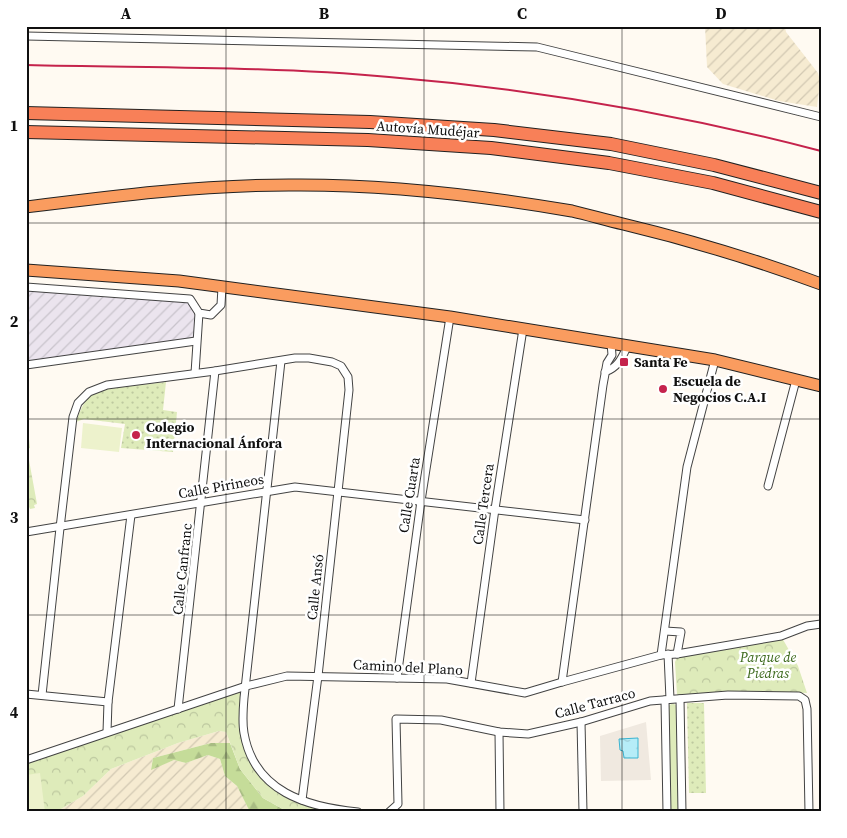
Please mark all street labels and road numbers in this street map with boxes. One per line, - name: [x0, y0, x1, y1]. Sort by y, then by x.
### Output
- street label: Autovía Mudéjar: [376, 115, 480, 143]
- street label: Calle Cuarta: [393, 455, 425, 534]
- street label: Calle Tercera: [467, 461, 499, 546]
- street label: Calle Pirineos: [177, 469, 265, 503]
- street label: Calle Canfranc: [167, 522, 197, 616]
- street label: Calle Ansó: [302, 553, 328, 621]
- street label: Camino del Plano: [353, 654, 464, 680]
- street label: Calle Tarraco: [552, 683, 638, 723]

